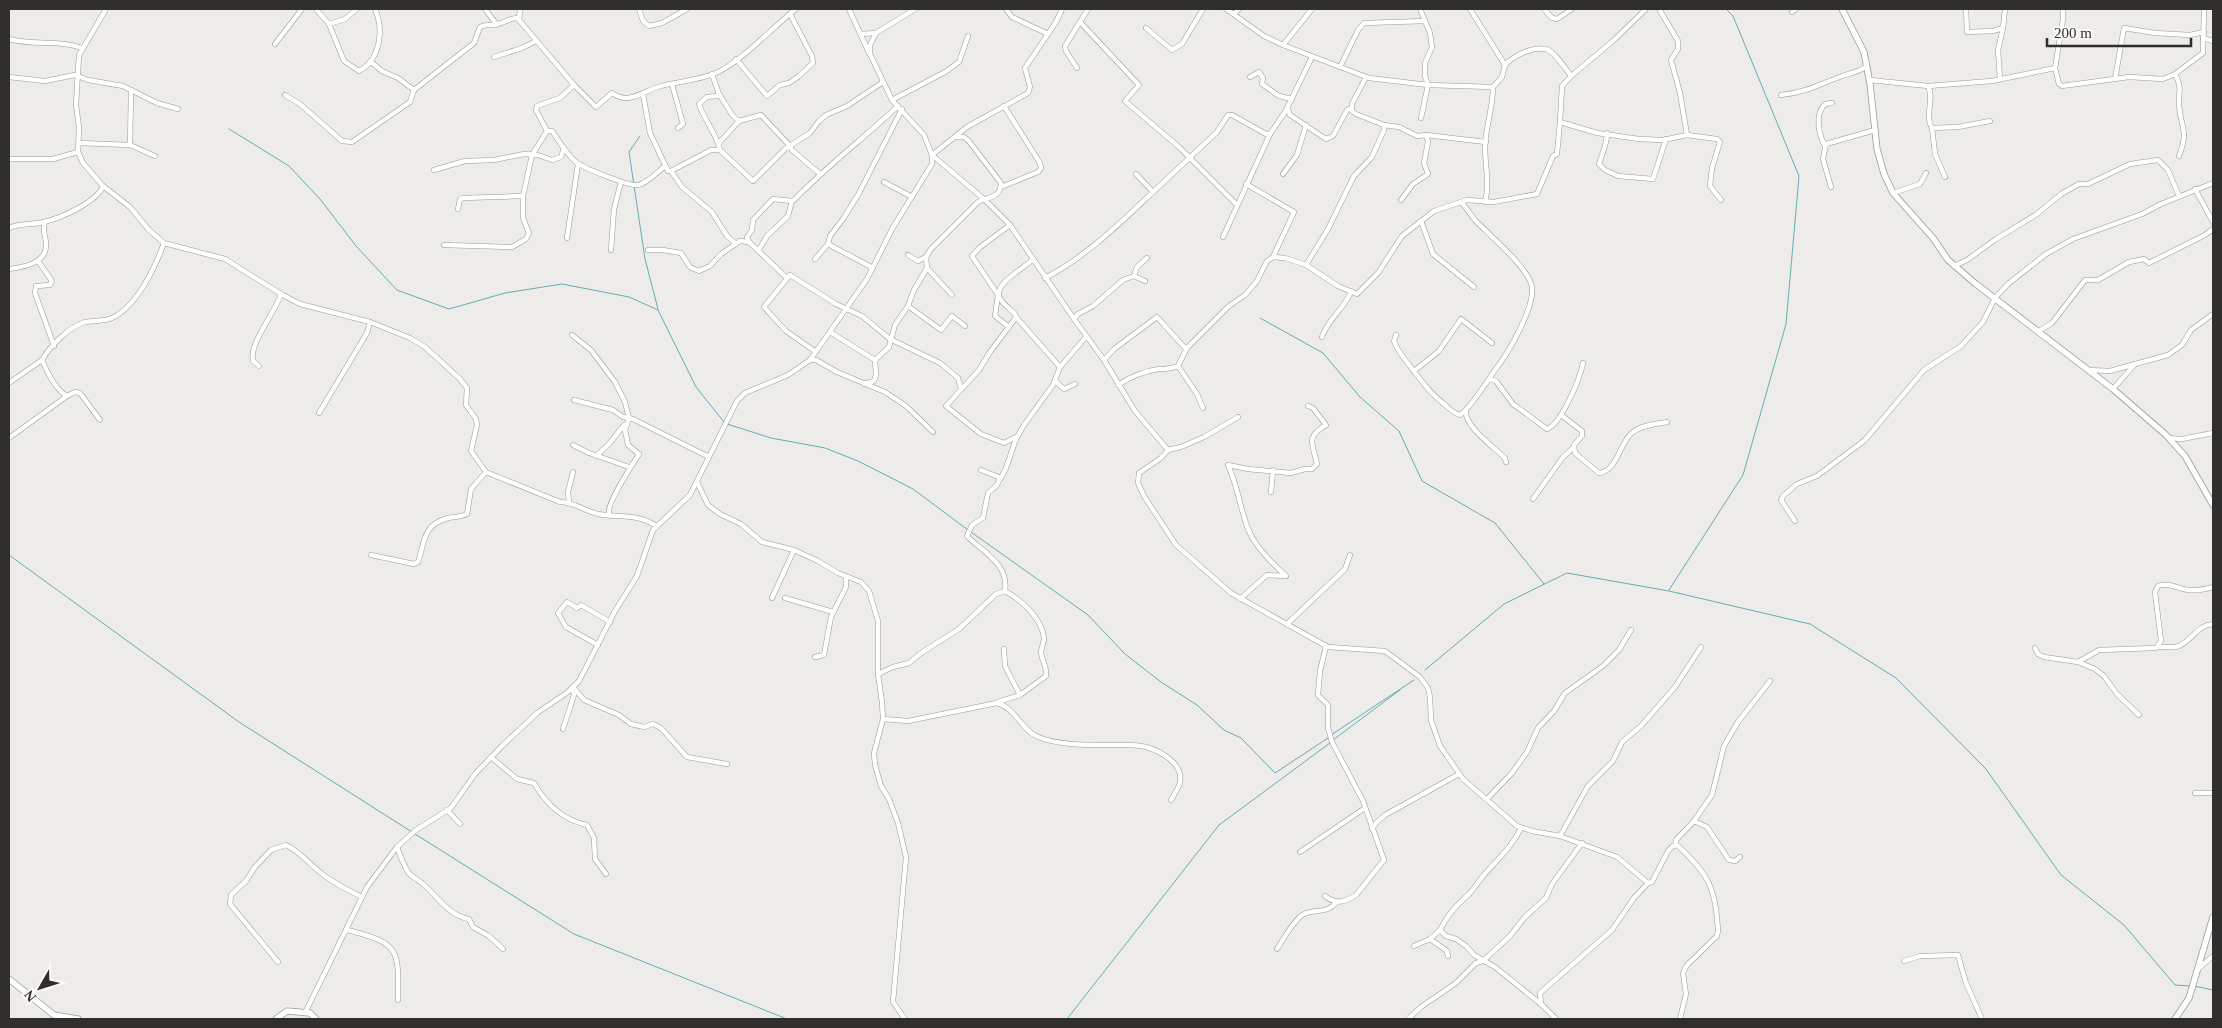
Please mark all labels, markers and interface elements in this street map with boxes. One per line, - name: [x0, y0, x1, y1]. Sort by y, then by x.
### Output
- scale bar: [2047, 15, 2191, 47]
- text: 200 m: [2054, 25, 2092, 41]
- north arrow: [15, 963, 65, 1013]
- text: N: [21, 987, 39, 1005]

